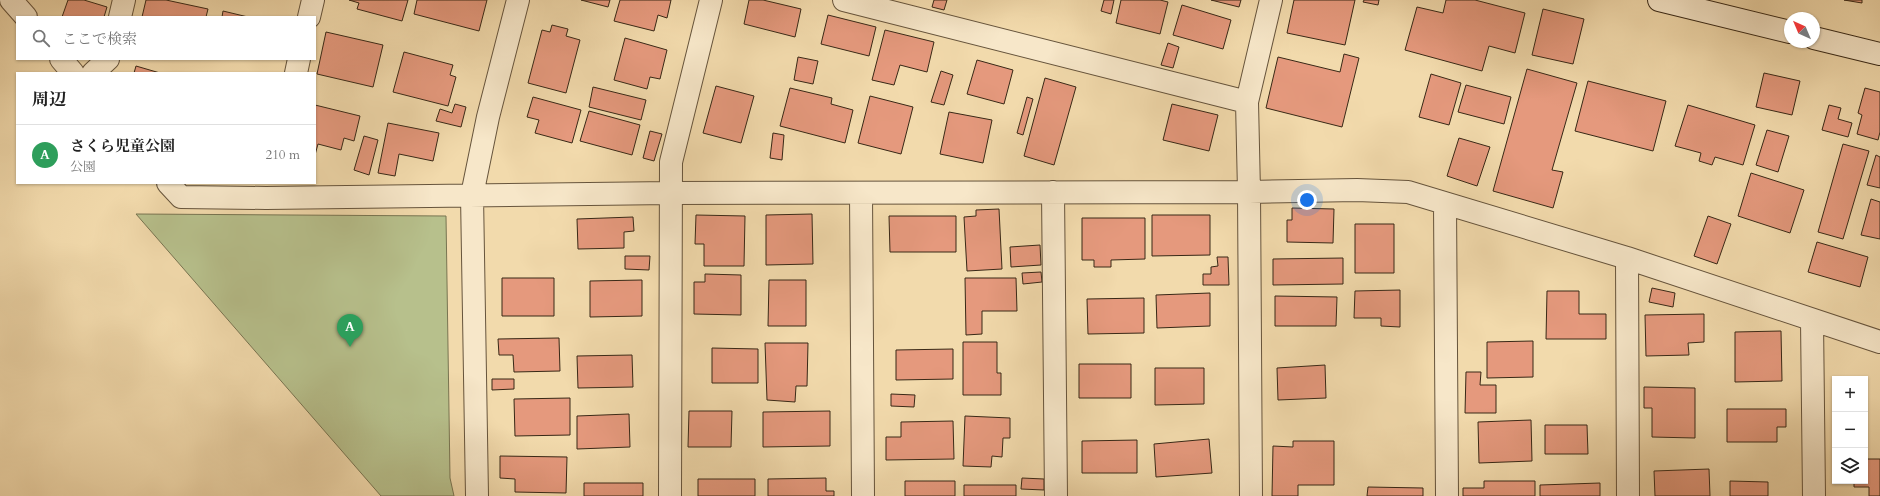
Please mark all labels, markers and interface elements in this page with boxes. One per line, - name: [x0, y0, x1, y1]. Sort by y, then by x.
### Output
- north arrow: [1784, 12, 1820, 48]
- search box: [16, 16, 316, 60]
- icon: search: [30, 27, 52, 49]
- text: ここで検索: [62, 29, 137, 49]
- text: 周辺: [32, 88, 66, 111]
- text: さくら児童公園: [70, 136, 175, 156]
- text: A: [40, 146, 50, 164]
- text: 210 m: [266, 146, 300, 164]
- text: 公園: [70, 158, 96, 176]
- your location: [1297, 190, 1317, 210]
- pin: A: [337, 314, 363, 347]
- map controls: [1832, 376, 1868, 484]
- button: +: [1832, 376, 1868, 412]
- button: −: [1832, 412, 1868, 448]
- button: layers: [1832, 448, 1868, 484]

